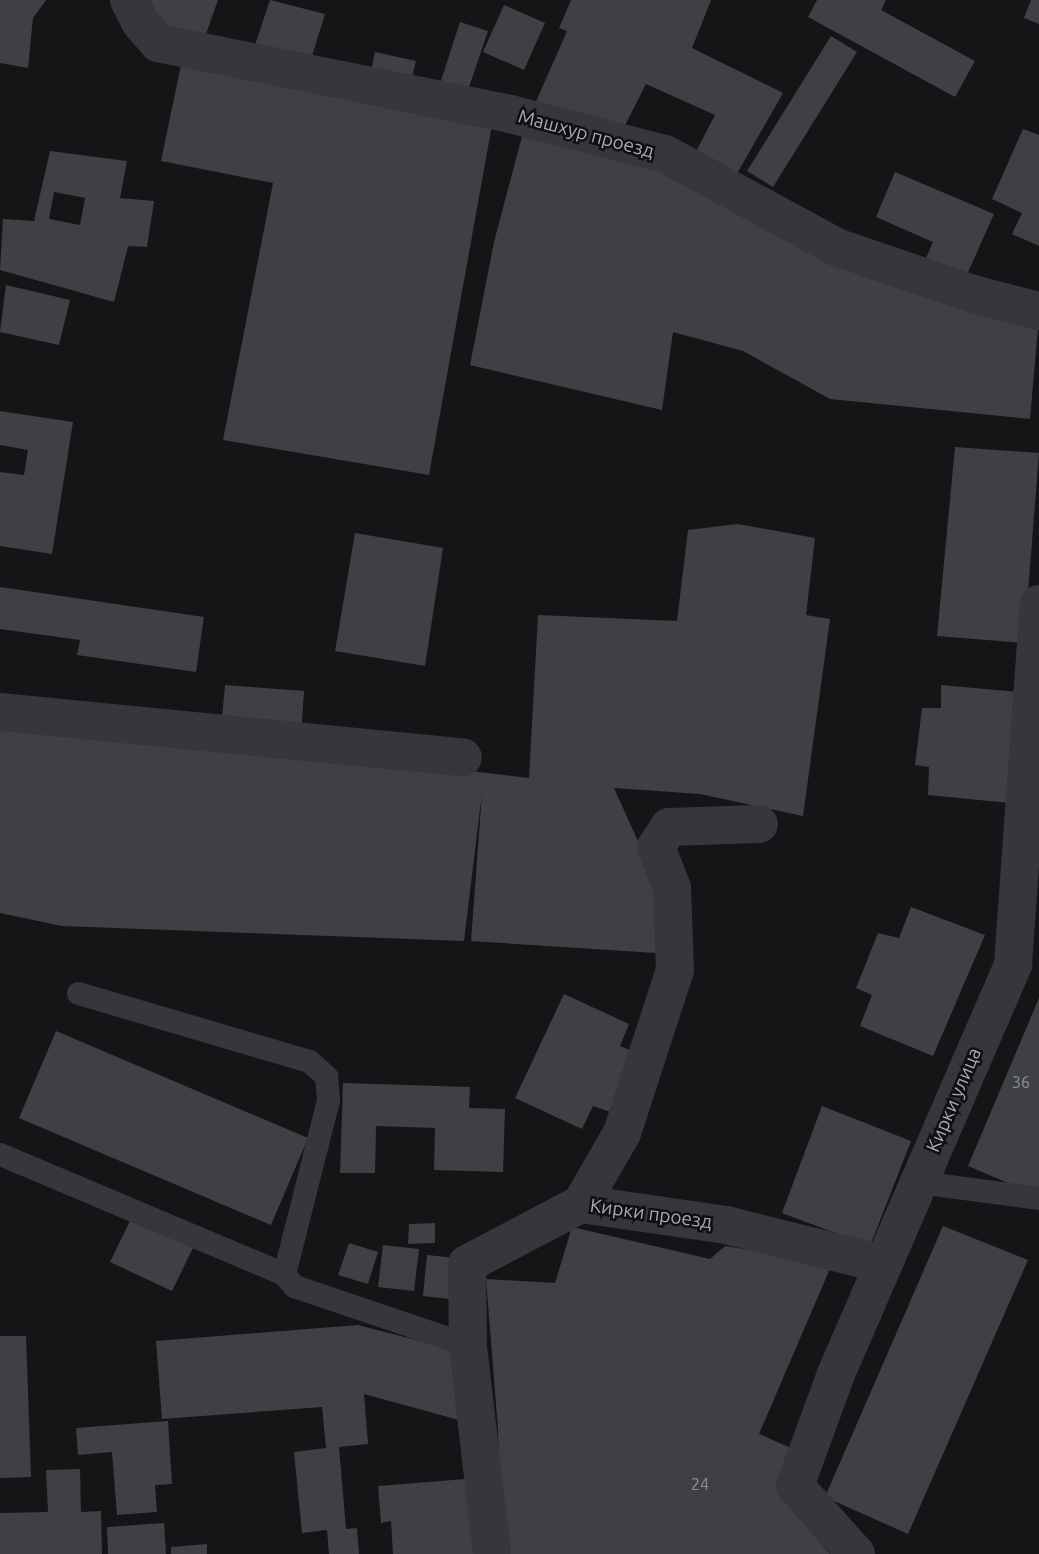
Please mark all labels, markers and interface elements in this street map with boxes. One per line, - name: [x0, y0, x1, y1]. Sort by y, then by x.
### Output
- street label: Машхур проезд: [516, 105, 656, 163]
- street label: Кирки улица: [922, 1044, 986, 1156]
- house number: 36: [1012, 1072, 1030, 1092]
- street label: Кирки проезд: [588, 1194, 714, 1234]
- house number: 24: [691, 1474, 709, 1494]

